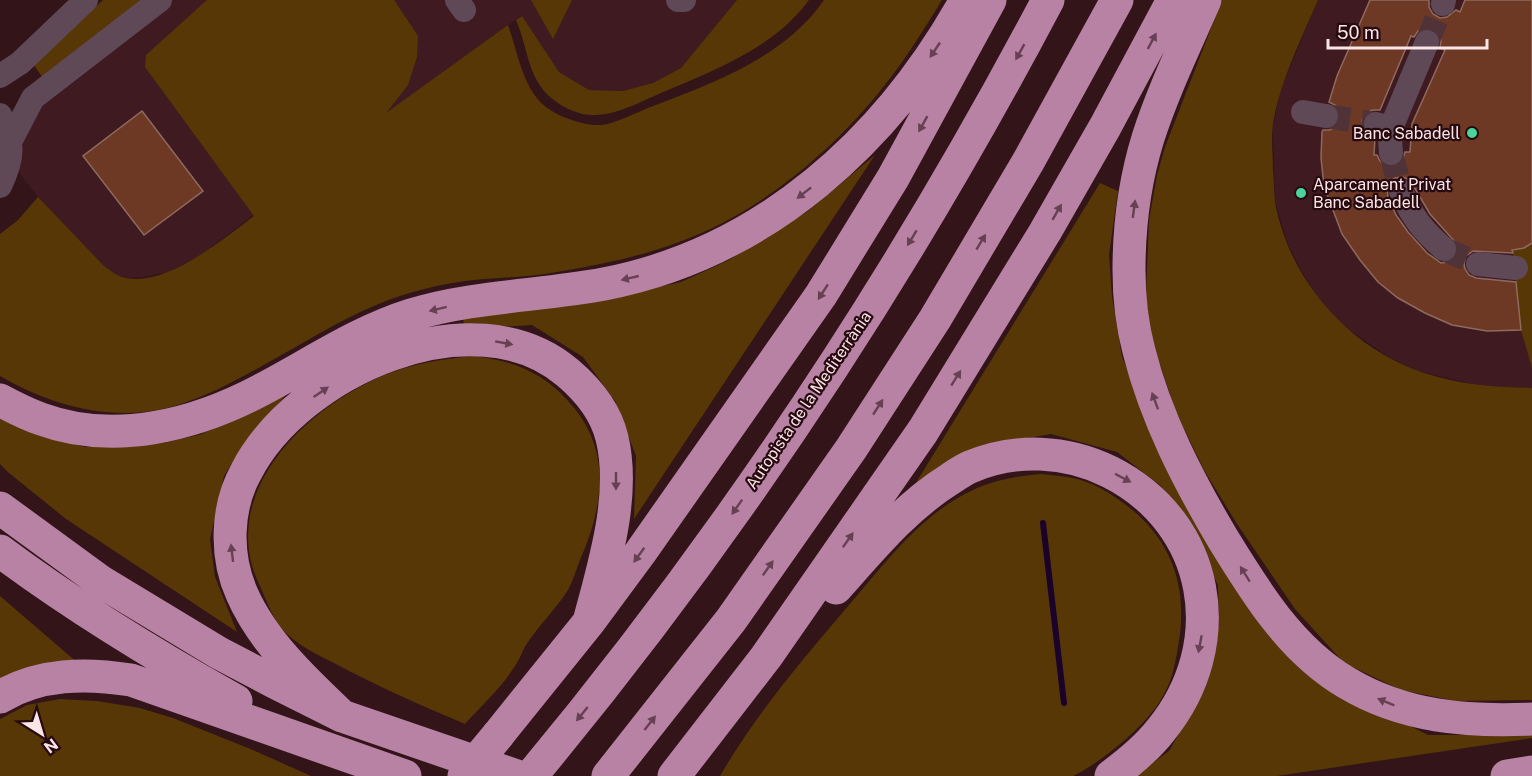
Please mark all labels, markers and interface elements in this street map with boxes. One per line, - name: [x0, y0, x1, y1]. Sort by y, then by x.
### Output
- scale bar: [1328, 12, 1487, 50]
- text: 50 m: [1337, 22, 1380, 43]
- one-way arrow: [1146, 32, 1156, 50]
- one-way arrow: [929, 41, 941, 57]
- one-way arrow: [1015, 43, 1025, 60]
- one-way arrow: [918, 116, 928, 133]
- place label: Banc Sabadell: [1353, 124, 1460, 143]
- marker: Banc Sabadell: [1465, 126, 1479, 140]
- place label: Aparcament Privat Banc Sabadell: [1313, 175, 1451, 212]
- marker: Aparcament Privat Banc Sabadell: [1294, 186, 1308, 200]
- one-way arrow: [797, 187, 813, 199]
- one-way arrow: [1129, 200, 1138, 219]
- one-way arrow: [1052, 203, 1062, 220]
- one-way arrow: [907, 230, 918, 246]
- one-way arrow: [975, 234, 986, 250]
- one-way arrow: [621, 273, 640, 283]
- one-way arrow: [817, 283, 828, 300]
- one-way arrow: [429, 304, 447, 314]
- street label: Autopista de la Mediterrània: [742, 308, 875, 493]
- one-way arrow: [495, 338, 514, 347]
- one-way arrow: [950, 370, 961, 386]
- one-way arrow: [313, 387, 329, 398]
- one-way arrow: [1149, 392, 1159, 410]
- one-way arrow: [872, 399, 883, 415]
- one-way arrow: [611, 472, 621, 491]
- one-way arrow: [1114, 474, 1131, 483]
- one-way arrow: [731, 499, 743, 515]
- one-way arrow: [842, 533, 854, 549]
- one-way arrow: [227, 544, 237, 563]
- one-way arrow: [633, 546, 645, 562]
- one-way arrow: [762, 560, 774, 576]
- one-way arrow: [1239, 565, 1250, 582]
- one-way arrow: [1195, 634, 1204, 653]
- one-way arrow: [1377, 697, 1395, 707]
- north arrow: [12, 704, 72, 764]
- one-way arrow: [576, 706, 589, 721]
- one-way arrow: [643, 716, 655, 731]
- text: N: [40, 734, 61, 757]

